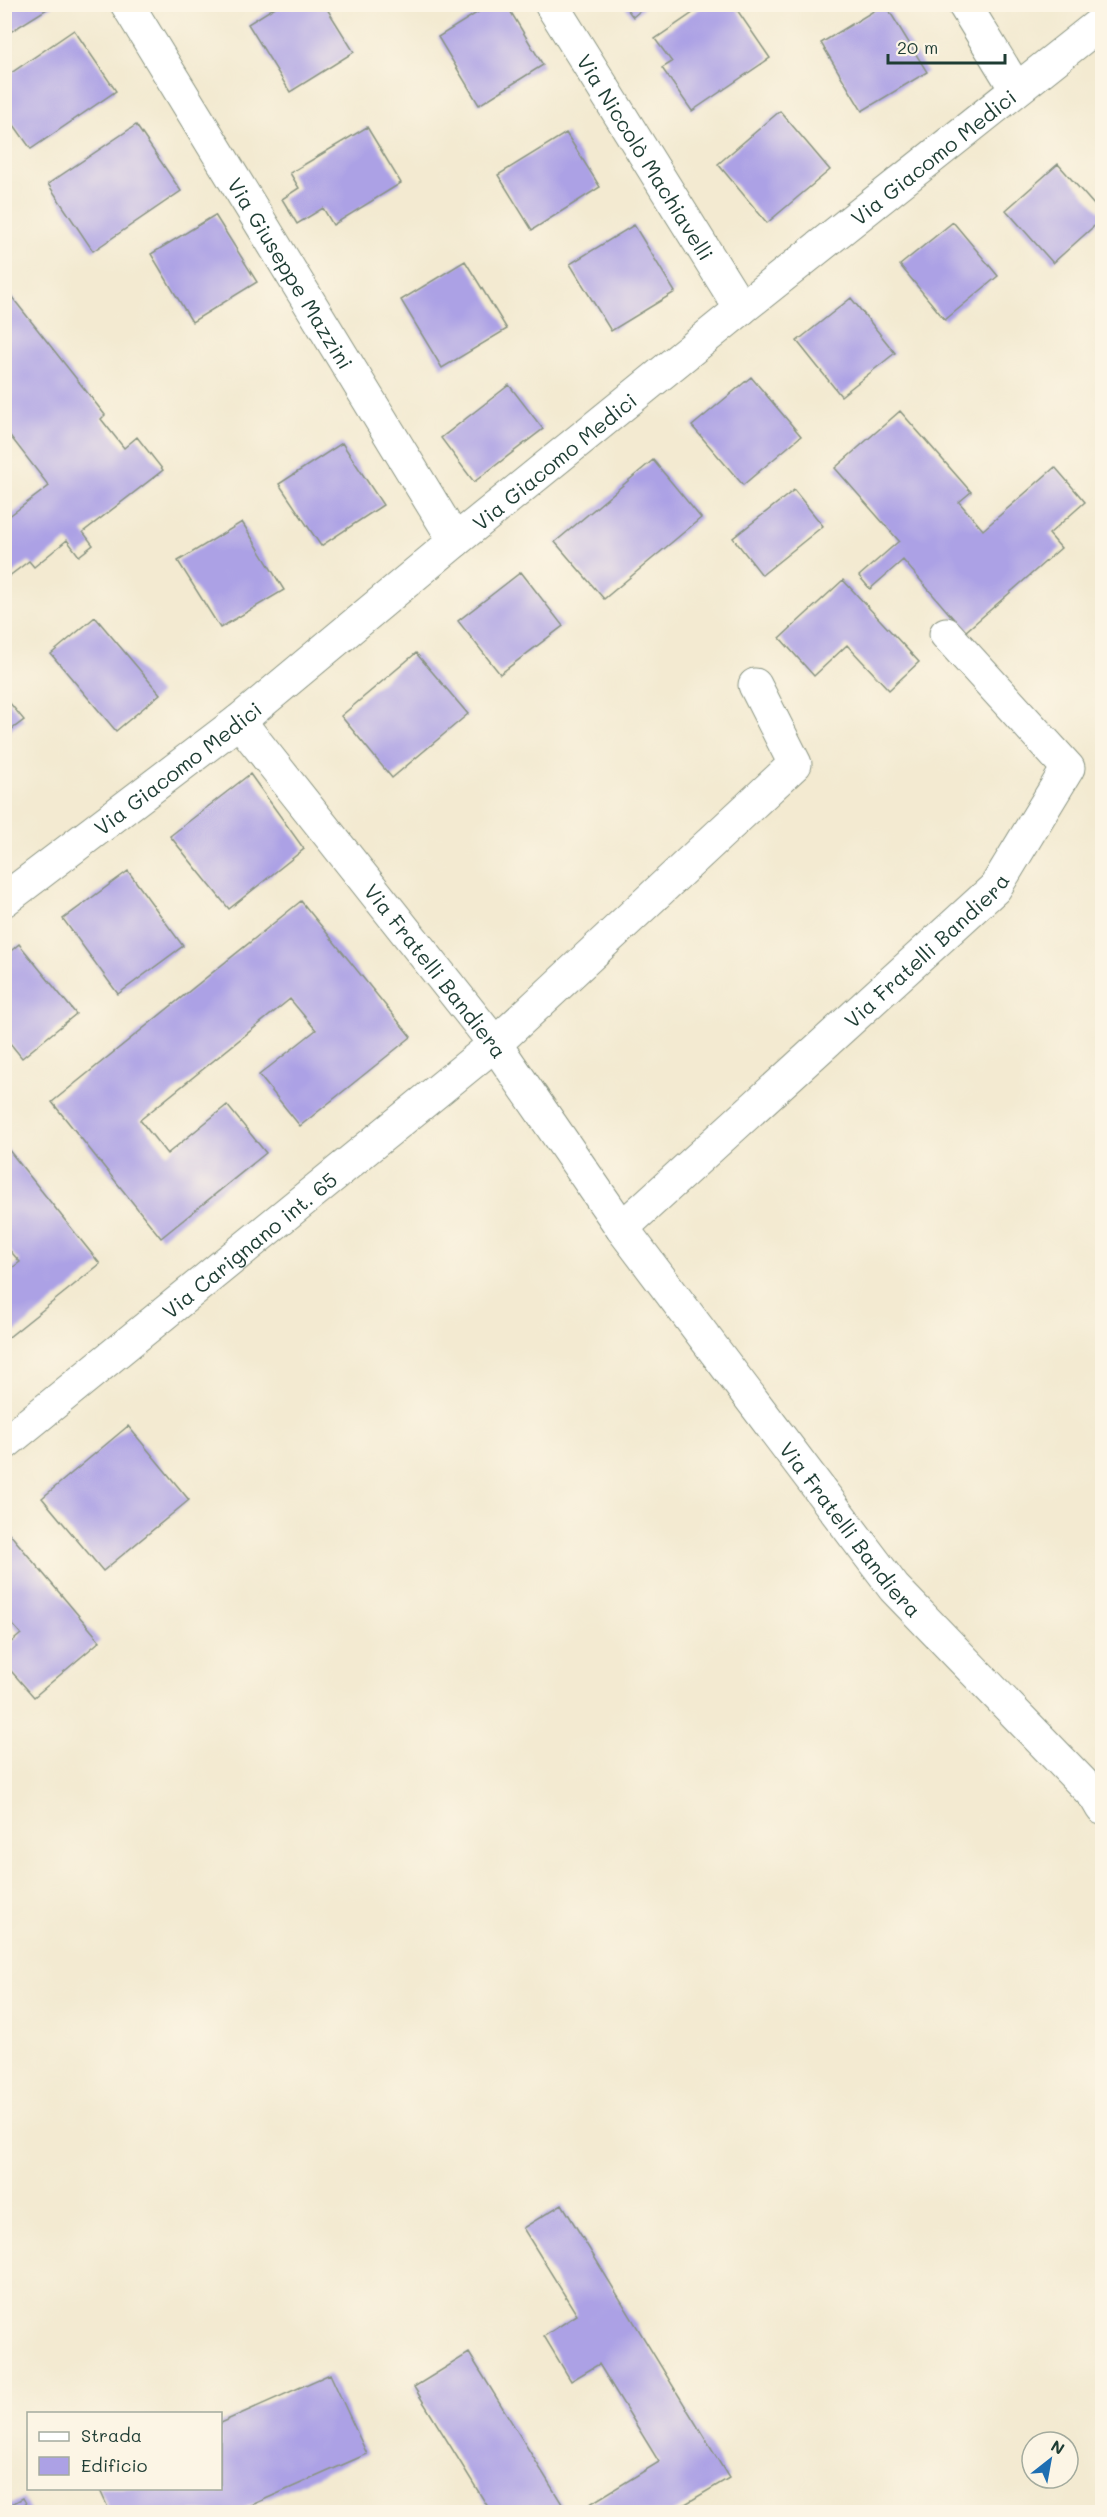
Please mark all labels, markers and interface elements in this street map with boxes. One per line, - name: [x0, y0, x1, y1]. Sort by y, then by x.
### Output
- scale bar: [888, 27, 1005, 65]
- text: 20 m: [897, 35, 938, 59]
- street label: Via Niccolò Machiavelli: [572, 49, 721, 265]
- street label: Via Giacomo Medici: [845, 82, 1021, 230]
- street label: Via Giuseppe Mazzini: [222, 172, 360, 374]
- street label: Via Giacomo Medici: [466, 386, 642, 535]
- street label: Via Giacomo Medici: [88, 695, 267, 840]
- street label: Via Fratelli Bandiera: [838, 868, 1014, 1033]
- street label: Via Fratelli Bandiera: [359, 877, 514, 1063]
- street label: Via Carignano int. 65: [156, 1165, 342, 1324]
- street label: Via Fratelli Bandiera: [774, 1436, 928, 1622]
- legend: [27, 2412, 222, 2490]
- text: Strada: [81, 2423, 142, 2447]
- north arrow: [1020, 2430, 1080, 2490]
- text: N: [1047, 2435, 1069, 2459]
- text: Edificio: [81, 2453, 148, 2477]

